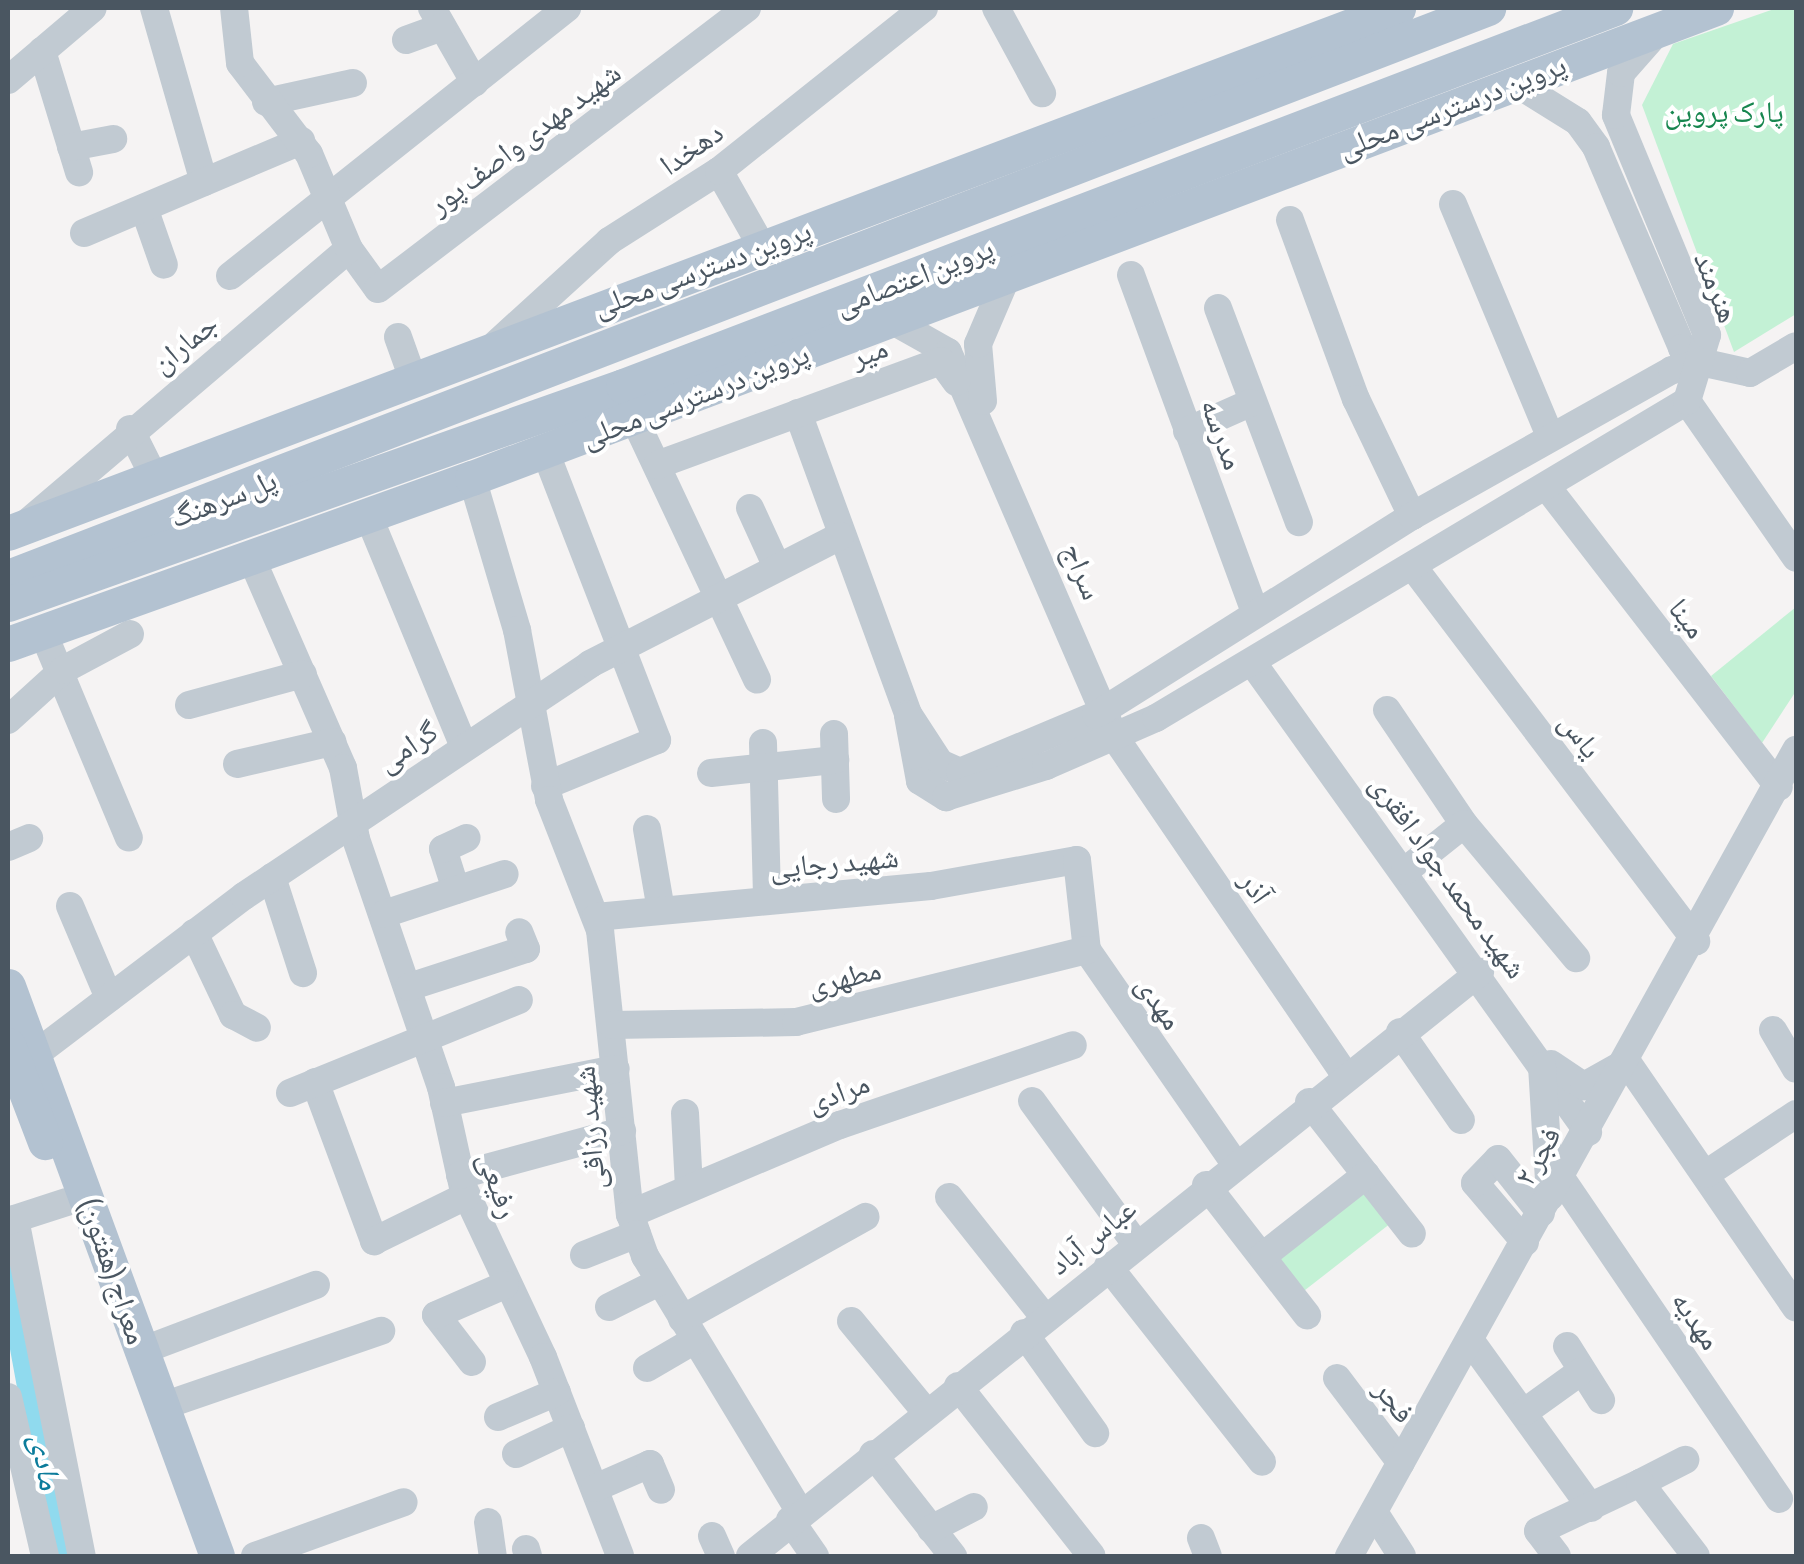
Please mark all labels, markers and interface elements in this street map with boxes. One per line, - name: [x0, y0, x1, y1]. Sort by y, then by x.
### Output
- street label: پروین درسترسی محلی: [1333, 46, 1571, 166]
- street label: شهید مهدی واصف پور: [421, 54, 627, 222]
- park label: پارک پروین: [1664, 93, 1784, 129]
- street label: دهخدا: [652, 113, 730, 183]
- street label: پروین دسترسی محلی: [588, 212, 816, 324]
- street label: پروین اعتصامی: [830, 229, 998, 323]
- street label: هنرمند: [1687, 247, 1747, 327]
- street label: جماران: [143, 305, 225, 381]
- street label: میر: [846, 329, 892, 375]
- street label: پروین درسترسی محلی: [576, 335, 814, 455]
- street label: مدرسه: [1194, 394, 1252, 474]
- street label: پل سرهنگ: [165, 461, 281, 535]
- street label: سراج: [1055, 537, 1111, 605]
- street label: مینا: [1661, 591, 1715, 645]
- street label: یاس: [1552, 705, 1610, 765]
- street label: گرامی: [370, 713, 444, 779]
- street label: شهید محمد جواد افقری: [1363, 767, 1535, 985]
- street label: شهید رجایی: [768, 838, 900, 886]
- street label: آذر: [1232, 864, 1280, 910]
- street label: مطهری: [803, 951, 885, 1003]
- street label: مهدی: [1129, 968, 1191, 1036]
- street label: مرادی: [802, 1064, 874, 1120]
- street label: شهید رزاقی: [566, 1065, 612, 1191]
- street label: فجر ۲: [1506, 1120, 1568, 1192]
- street label: رفیعی: [471, 1147, 527, 1223]
- street label: عباس آباد: [1041, 1190, 1143, 1282]
- street label: معراج (هفتون): [72, 1193, 156, 1349]
- street label: مهدیه: [1664, 1284, 1730, 1356]
- street label: فجر: [1367, 1372, 1423, 1430]
- water label: مادی: [22, 1431, 70, 1493]

